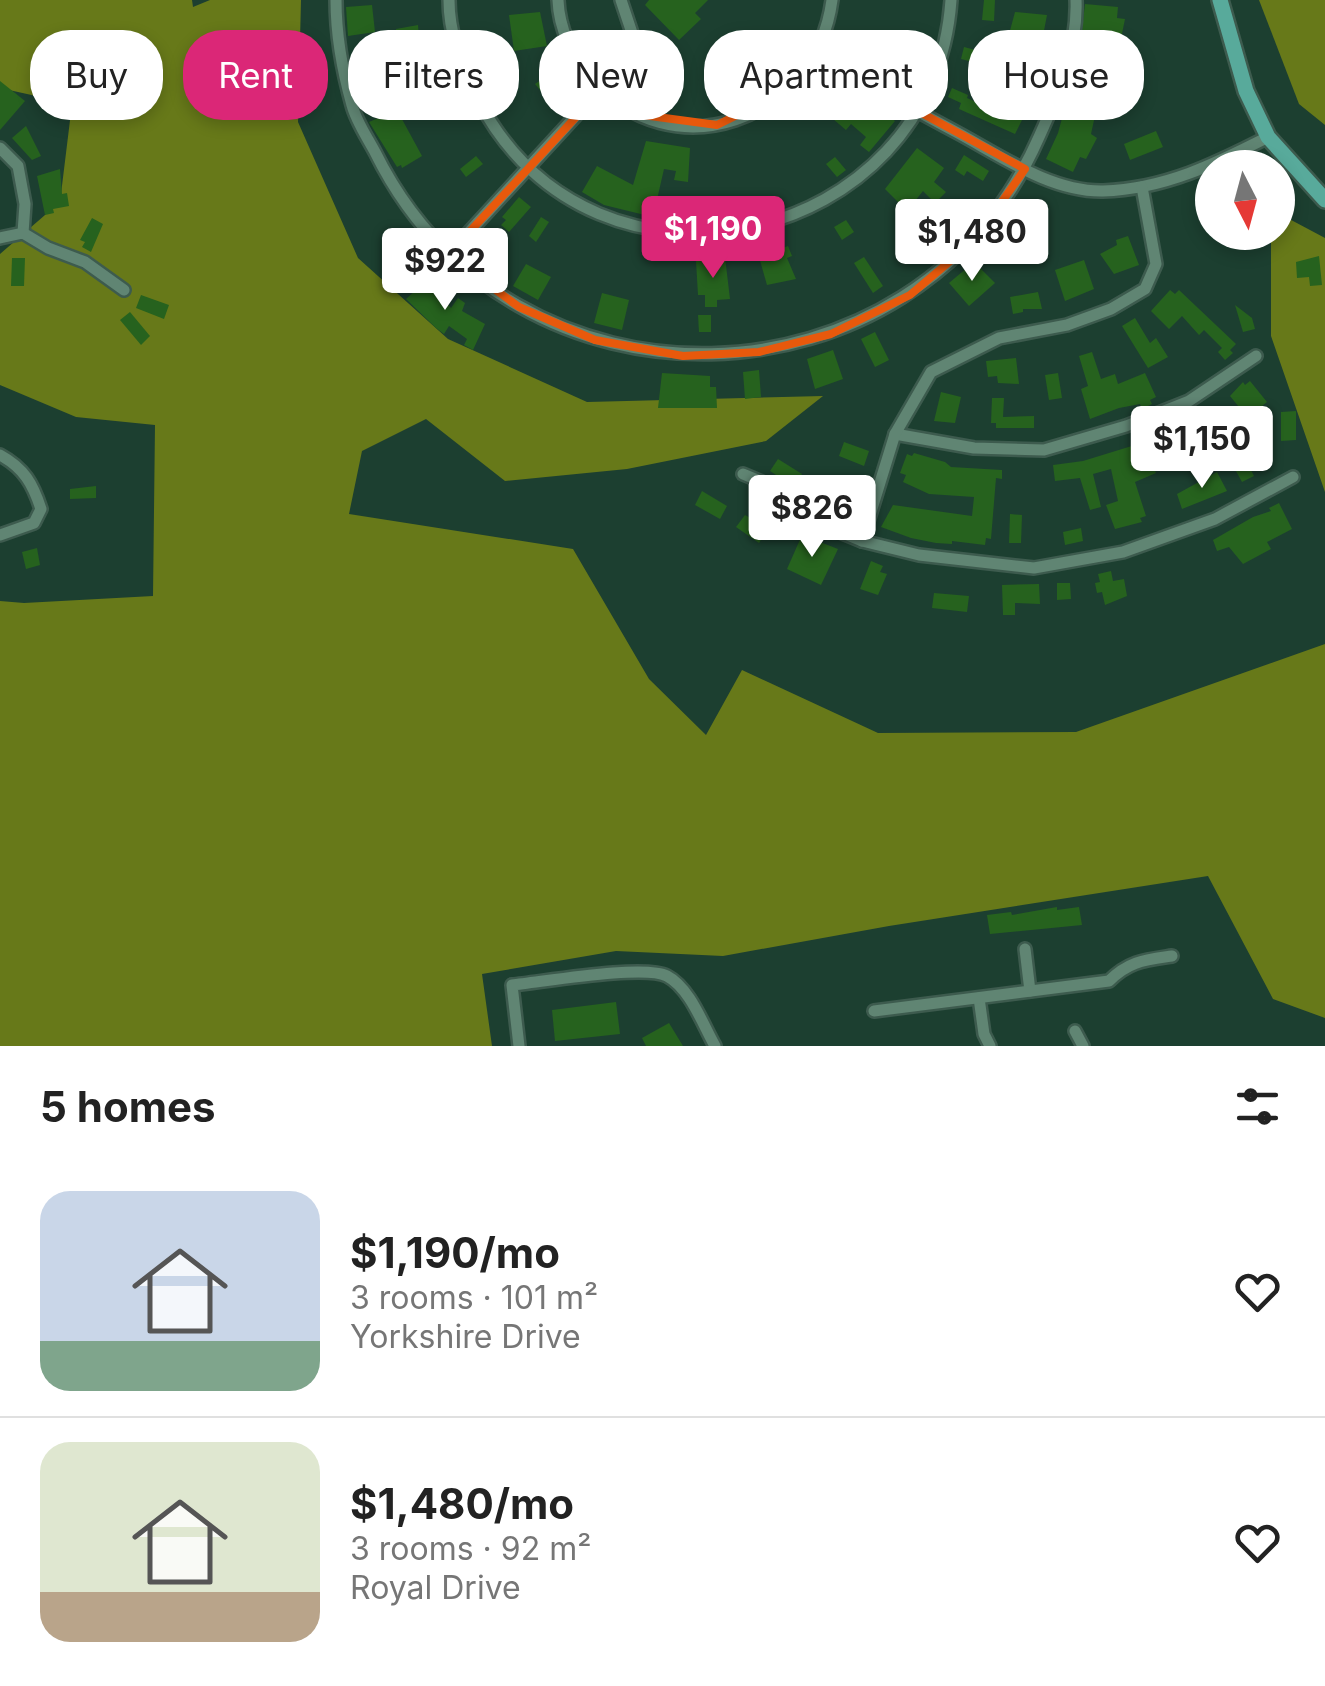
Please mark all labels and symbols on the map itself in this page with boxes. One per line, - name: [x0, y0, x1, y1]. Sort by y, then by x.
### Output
- north arrow: [1195, 150, 1295, 250]
- pin: $1,190: [632, 196, 794, 281]
- pin: $1,480: [891, 199, 1053, 284]
- pin: $922: [386, 228, 504, 313]
- pin: $1,150: [1121, 406, 1283, 491]
- pin: $826: [753, 475, 871, 560]

